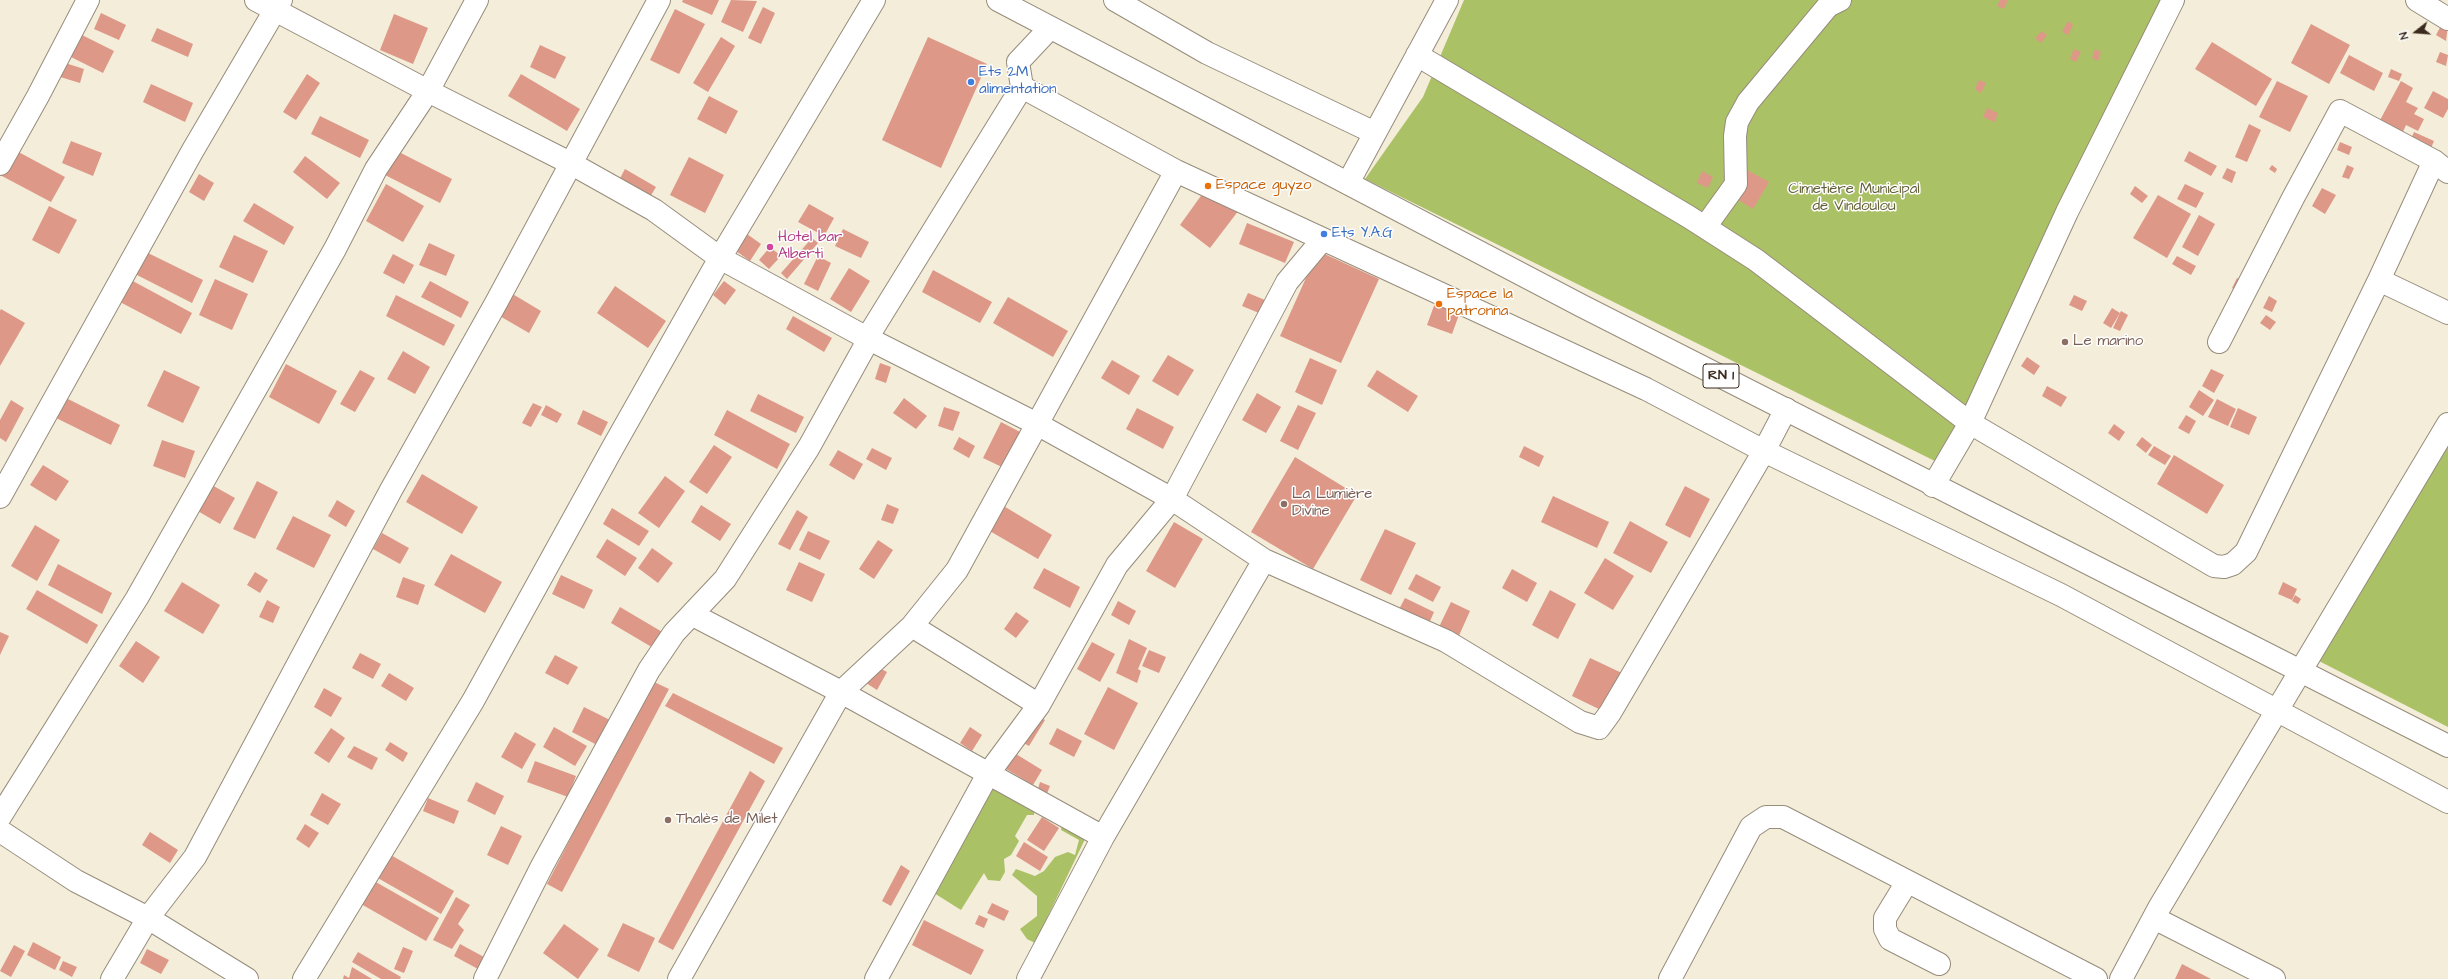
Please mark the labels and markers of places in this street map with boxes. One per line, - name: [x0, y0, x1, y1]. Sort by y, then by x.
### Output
- place label: Ets 2M alimentation: [979, 64, 1057, 99]
- marker: Ets 2M alimentation: [966, 77, 976, 87]
- place label: Espace guyzo: [1216, 177, 1311, 195]
- marker: Espace guyzo: [1203, 181, 1213, 191]
- place label: Ets Y.A.G: [1332, 225, 1393, 243]
- place label: Hotel bar Alberti: [778, 229, 842, 264]
- marker: Ets Y.A.G: [1319, 229, 1329, 239]
- marker: Hotel bar Alberti: [765, 242, 775, 252]
- place label: Espace la patronna: [1447, 286, 1513, 321]
- marker: Espace la patronna: [1434, 299, 1444, 309]
- place label: Le marino: [2073, 333, 2143, 351]
- marker: Le marino: [2060, 337, 2070, 347]
- place label: La Lumière Divine: [1292, 486, 1372, 521]
- marker: La Lumière Divine: [1279, 499, 1289, 509]
- place label: Thalès de Milet: [676, 811, 777, 829]
- marker: Thalès de Milet: [663, 815, 673, 825]

